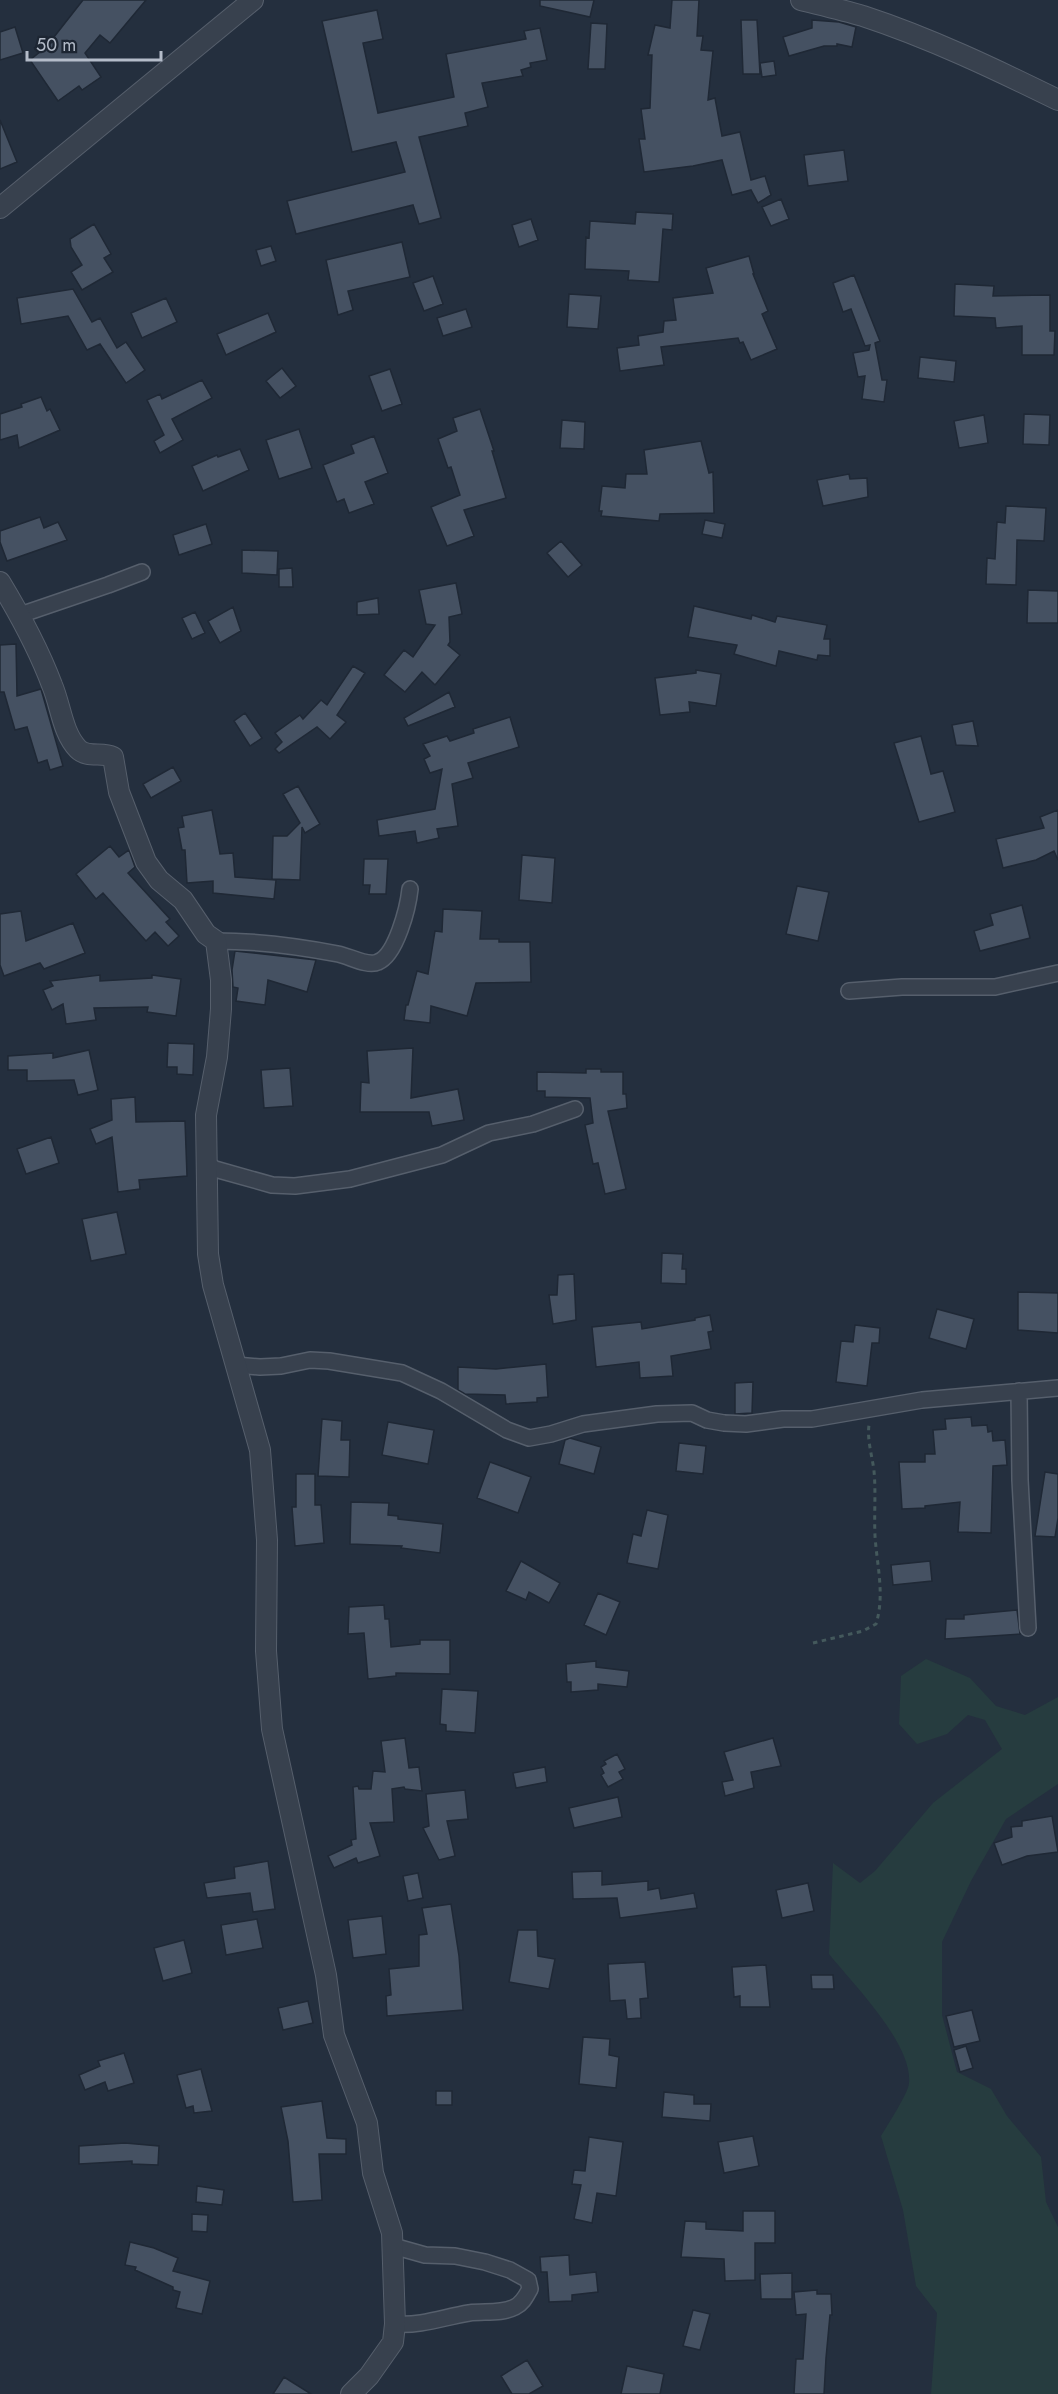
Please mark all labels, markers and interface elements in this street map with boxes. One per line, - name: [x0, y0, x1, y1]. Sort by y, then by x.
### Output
- scale bar: [27, 24, 160, 62]
- text: 50 m: [36, 32, 76, 58]

